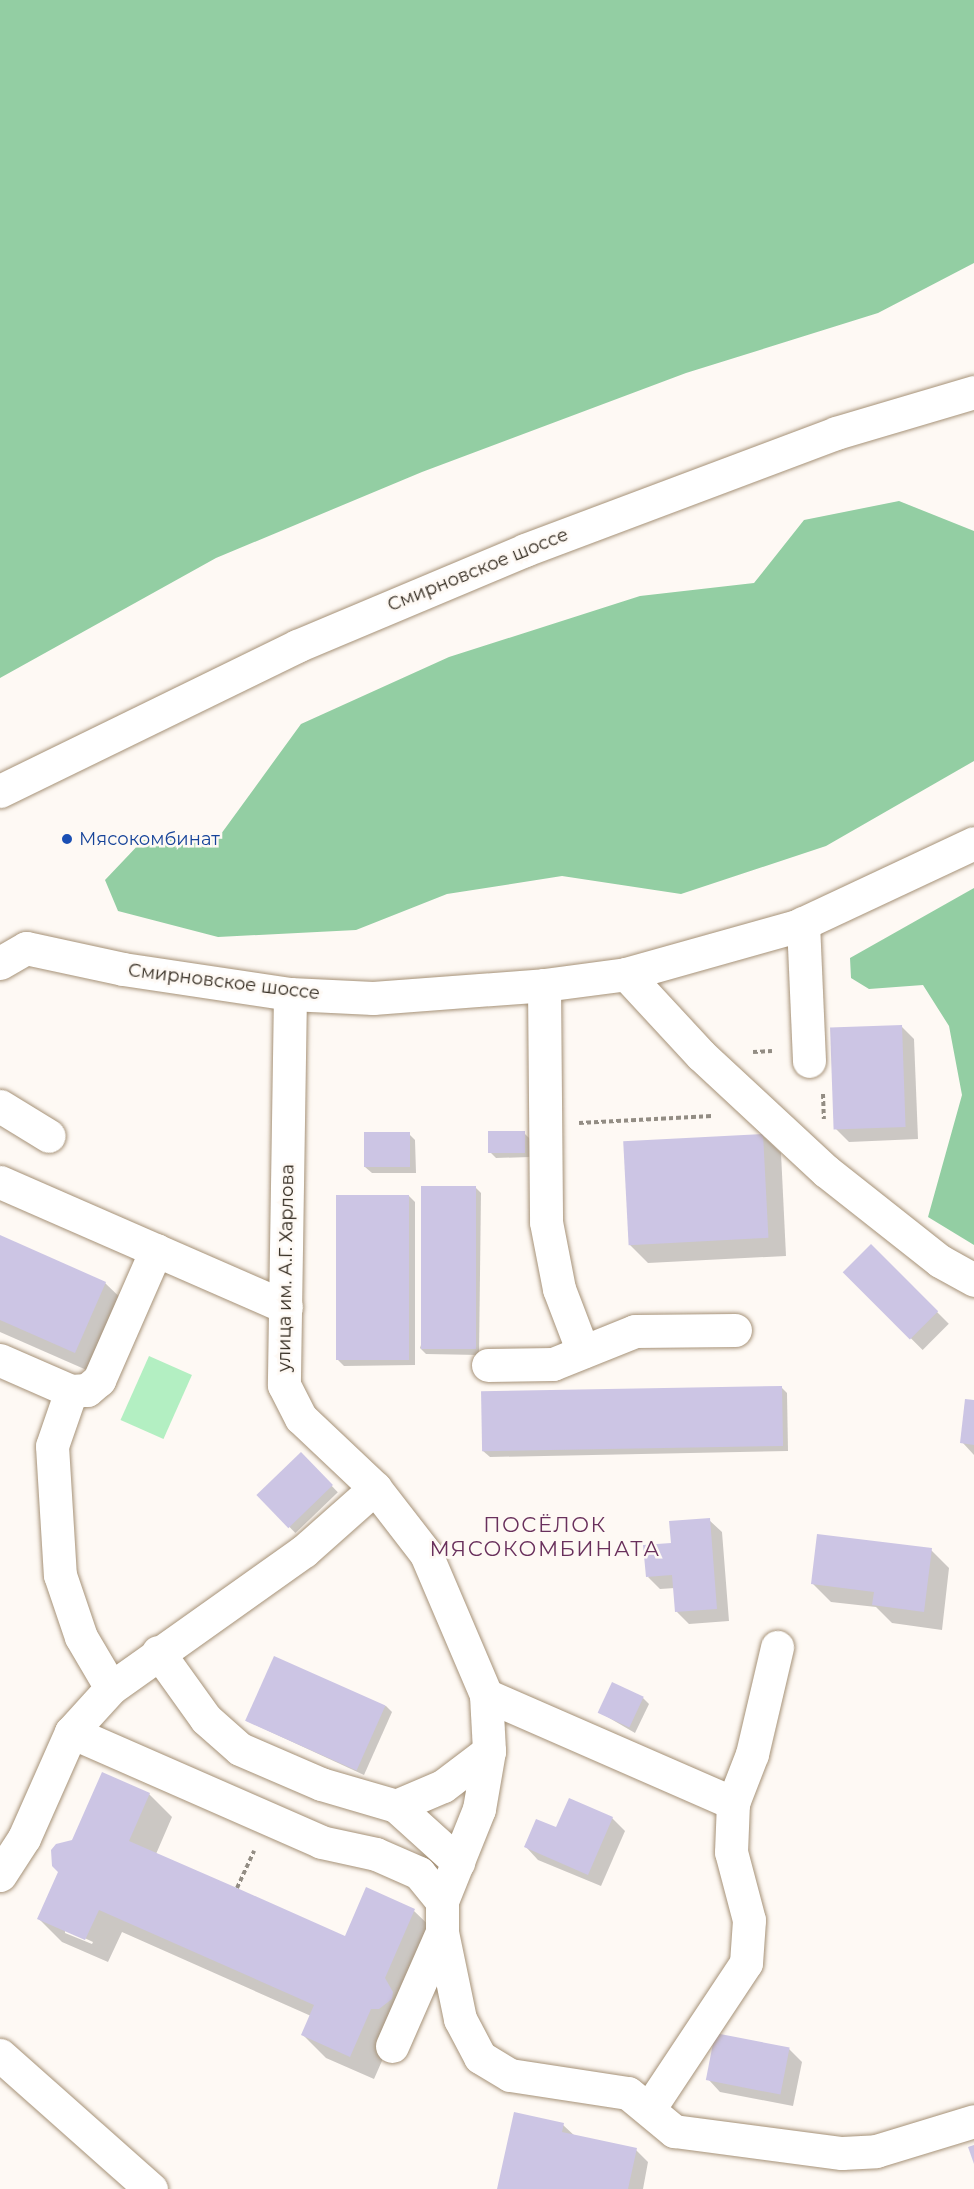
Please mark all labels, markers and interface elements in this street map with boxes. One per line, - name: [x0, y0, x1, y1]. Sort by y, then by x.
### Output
- street label: Смирновское шоссе: [384, 524, 572, 616]
- place label: Мясокомбинат: [79, 828, 220, 850]
- marker: Мясокомбинат: [60, 832, 74, 846]
- street label: Смирновское шоссе: [127, 960, 321, 1004]
- street label: улица им. А.Г. Харлова: [273, 1164, 299, 1372]
- district label: ПОСЁЛОК МЯСОКОМБИНАТА: [429, 1512, 661, 1562]

